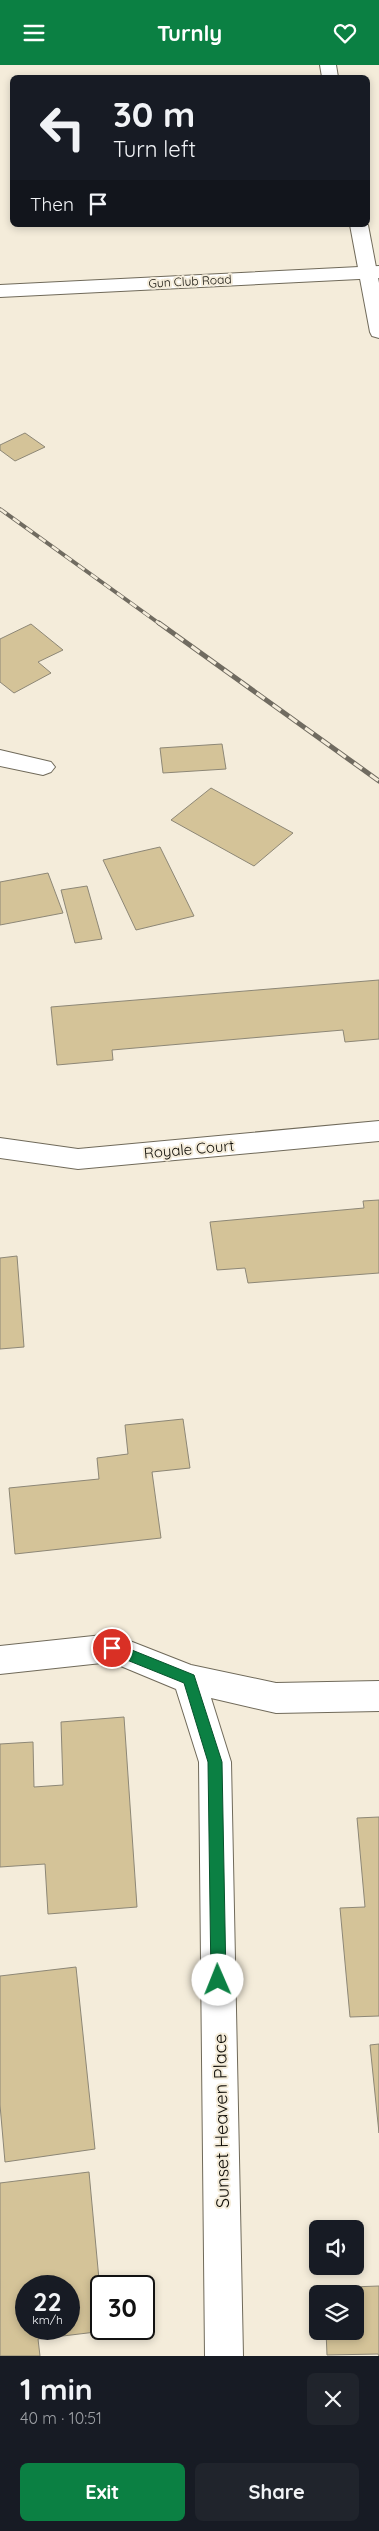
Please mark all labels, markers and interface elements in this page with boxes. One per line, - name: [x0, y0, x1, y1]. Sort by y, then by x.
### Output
- icon: menu: [20, 19, 48, 47]
- text: Turnly: [157, 19, 222, 47]
- icon: heart: [331, 19, 359, 47]
- text: 30 m: [113, 92, 195, 136]
- icon: left: [30, 95, 95, 160]
- text: Turn left: [113, 135, 196, 163]
- icon: arrive: [84, 190, 112, 218]
- text: Then: [30, 192, 74, 216]
- street label: Gun Club Road: [148, 271, 232, 291]
- street label: Royale Court: [143, 1136, 235, 1162]
- pin: [91, 1627, 133, 1669]
- icon: arrive: [98, 1634, 126, 1662]
- position arrow: [191, 1953, 243, 2005]
- street label: Sunset Heaven Place: [208, 2034, 234, 2208]
- map controls: [309, 2220, 364, 2340]
- button: sound: [309, 2220, 364, 2275]
- speed limit sign: 30: [90, 2275, 155, 2340]
- button: layers: [309, 2285, 364, 2340]
- text: 22: [33, 2286, 62, 2317]
- text: km/h: [32, 2312, 63, 2327]
- text: 1 min: [20, 2370, 93, 2408]
- button: close: [307, 2373, 359, 2425]
- text: 40 m · 10:51: [20, 2408, 102, 2428]
- button: Exit: [20, 2463, 185, 2521]
- button: Share: [195, 2463, 359, 2521]

